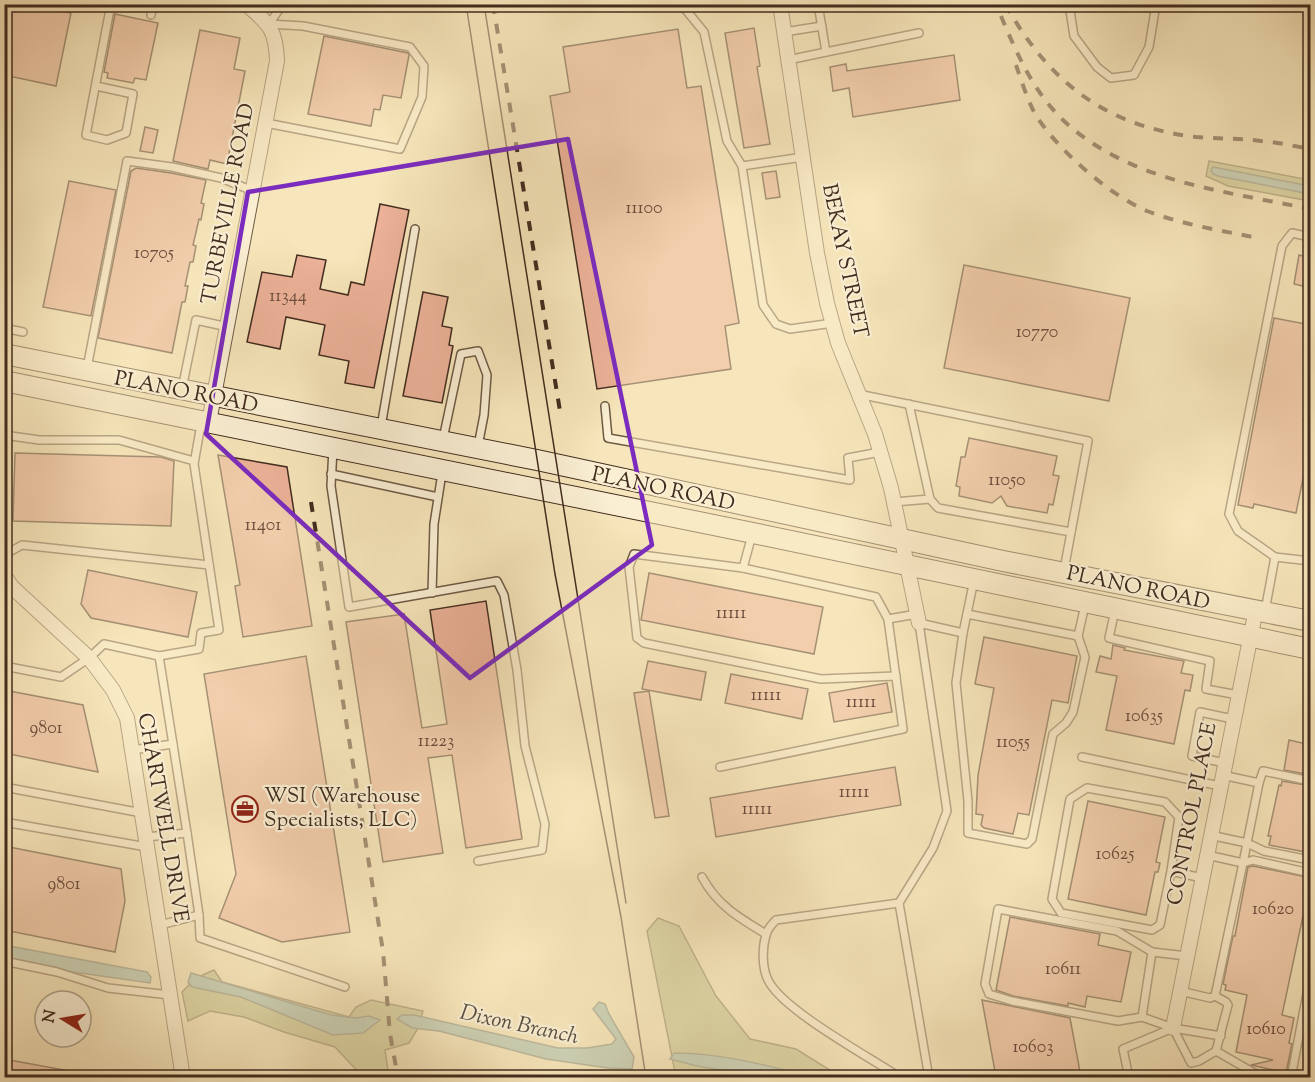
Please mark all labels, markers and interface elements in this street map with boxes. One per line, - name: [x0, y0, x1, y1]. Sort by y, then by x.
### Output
- street label: TURBEVILLE ROAD: [195, 101, 263, 307]
- street label: BEKAY STREET: [813, 181, 875, 341]
- house number: 11100: [625, 196, 663, 222]
- house number: 10705: [134, 241, 174, 267]
- house number: 11344: [269, 284, 307, 310]
- house number: 10770: [1016, 320, 1058, 346]
- street label: PLANO ROAD: [112, 364, 260, 422]
- street label: PLANO ROAD: [589, 460, 737, 520]
- house number: 11050: [988, 468, 1026, 494]
- house number: 11401: [245, 513, 281, 539]
- street label: PLANO ROAD: [1064, 559, 1212, 619]
- house number: 11111: [716, 601, 746, 627]
- house number: 11111: [751, 683, 781, 709]
- house number: 11111: [846, 690, 876, 716]
- house number: 10635: [1125, 704, 1163, 730]
- street label: CHARTWELL DRIVE: [129, 711, 195, 926]
- house number: 9801: [29, 716, 63, 742]
- street label: CONTROL PLACE: [1161, 720, 1226, 908]
- house number: 11223: [418, 729, 454, 755]
- house number: 11055: [996, 730, 1030, 756]
- house number: 11111: [839, 780, 869, 806]
- place label: WSI (Warehouse Specialists, LLC): [264, 782, 420, 836]
- office icon: WSI (Warehouse Specialists, LLC): [230, 794, 260, 824]
- house number: 11111: [742, 797, 772, 823]
- house number: 10625: [1096, 842, 1134, 868]
- house number: 9801: [47, 872, 81, 898]
- house number: 10620: [1252, 897, 1294, 923]
- house number: 10611: [1045, 957, 1081, 983]
- north arrow: [33, 989, 93, 1049]
- water label: Dixon Branch: [457, 998, 582, 1054]
- text: N: [38, 1008, 63, 1025]
- house number: 10610: [1246, 1017, 1286, 1043]
- house number: 10603: [1012, 1035, 1054, 1061]

